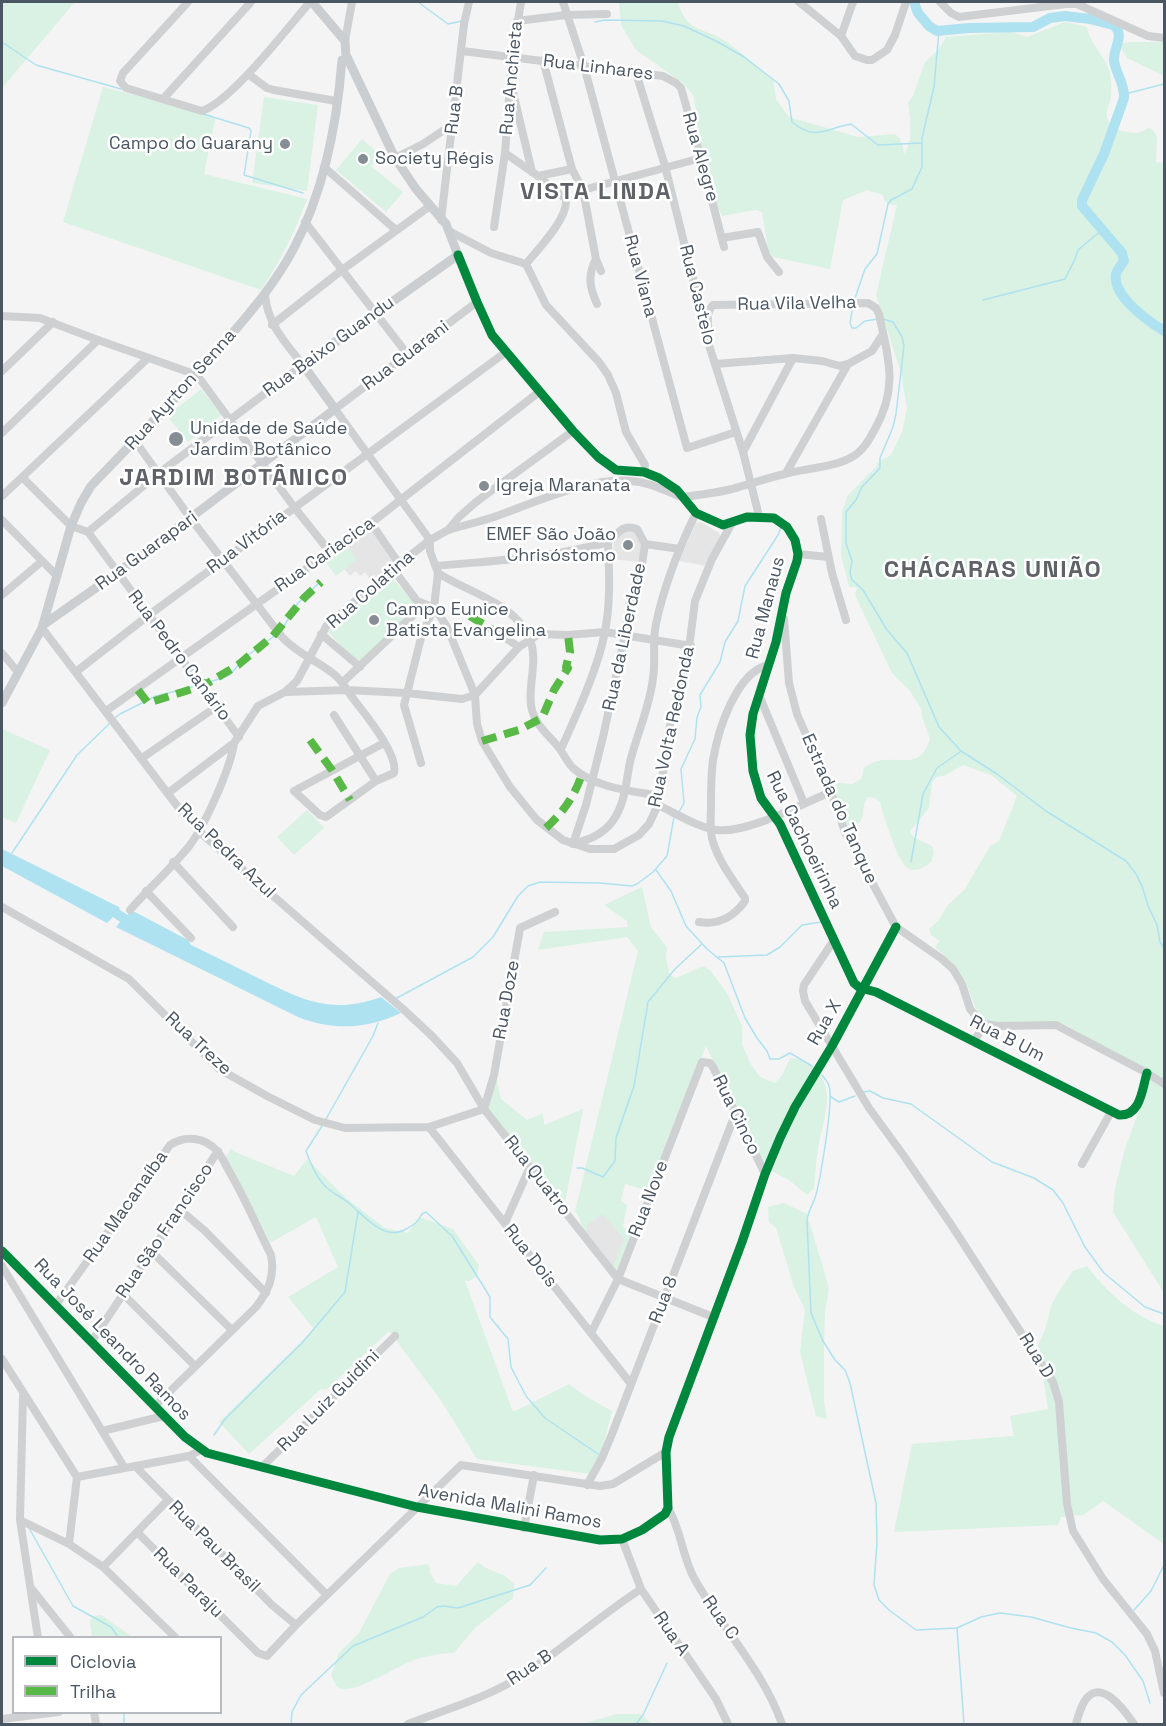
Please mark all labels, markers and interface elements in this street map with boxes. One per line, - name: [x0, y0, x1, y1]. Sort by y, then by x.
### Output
- street label: Rua Anchieta: [496, 20, 528, 136]
- street label: Rua Linhares: [542, 51, 654, 85]
- street label: Rua B: [441, 84, 469, 136]
- street label: Rua Alegre: [677, 110, 723, 204]
- place label: Campo do Guarany: [109, 133, 273, 155]
- marker: Campo do Guarany: [278, 137, 292, 151]
- place label: Society Régis: [375, 148, 494, 170]
- marker: Society Régis: [356, 152, 370, 166]
- district label: VISTA LINDA: [520, 178, 672, 206]
- street label: Rua Viana: [619, 232, 661, 320]
- street label: Rua Castelo: [674, 243, 720, 347]
- street label: Rua Baixo Guandu: [259, 292, 399, 402]
- street label: Rua Vila Velha: [737, 292, 857, 316]
- street label: Rua Guarani: [358, 316, 454, 396]
- street label: Rua Ayrton Senna: [121, 325, 241, 455]
- place label: Unidade de Saúde Jardim Botânico: [190, 418, 347, 460]
- marker: Unidade de Saúde Jardim Botânico: [167, 430, 185, 448]
- district label: JARDIM BOTÂNICO: [119, 464, 349, 492]
- place label: Igreja Maranata: [496, 475, 631, 497]
- marker: Igreja Maranata: [477, 479, 491, 493]
- street label: Rua Vitória: [203, 505, 291, 579]
- street label: Rua Guarapari: [92, 507, 202, 595]
- street label: Rua Cariacica: [271, 513, 379, 597]
- place label: EMEF São João Chrisóstomo: [486, 524, 616, 566]
- marker: EMEF São João Chrisóstomo: [621, 538, 635, 552]
- street label: Rua Colatina: [323, 546, 419, 634]
- street label: Rua Manaus: [742, 555, 790, 661]
- district label: CHÁCARAS UNIÃO: [884, 556, 1102, 584]
- street label: Rua da Liberdade: [599, 561, 651, 713]
- street label: Rua Pedro Canário: [123, 586, 235, 726]
- place label: Campo Eunice Batista Evangelina: [386, 599, 546, 642]
- marker: Campo Eunice Batista Evangelina: [367, 613, 381, 627]
- street label: Rua Volta Redonda: [644, 644, 700, 810]
- street label: Estrada do Tanque: [796, 731, 882, 887]
- street label: Rua Cachoeirinha: [761, 768, 847, 912]
- street label: Rua Pedra Azul: [173, 799, 279, 903]
- street label: Rua Doze: [489, 959, 525, 1041]
- street label: Rua X: [803, 996, 847, 1050]
- street label: Rua Treze: [160, 1008, 236, 1080]
- street label: Rua B Um: [966, 1011, 1048, 1067]
- street label: Rua Cinco: [707, 1072, 765, 1158]
- street label: Rua Quatro: [499, 1132, 575, 1220]
- street label: Rua Macanaíba: [79, 1147, 173, 1267]
- street label: Rua Nove: [625, 1158, 673, 1240]
- street label: Rua São Francisco: [112, 1159, 218, 1303]
- street label: Rua Dois: [499, 1220, 561, 1292]
- street label: Rua José Leandro Ramos: [29, 1254, 195, 1426]
- street label: Rua 8: [645, 1273, 683, 1327]
- street label: Rua D: [1014, 1329, 1058, 1383]
- street label: Rua Luiz Guidini: [274, 1346, 384, 1456]
- street label: Avenida Malini Ramos: [417, 1480, 603, 1534]
- street label: Rua Pau Brasil: [164, 1497, 264, 1597]
- street label: Rua Paraju: [148, 1543, 228, 1623]
- street label: Rua C: [697, 1592, 743, 1644]
- street label: Rua A: [648, 1608, 694, 1660]
- legend: [12, 1636, 222, 1714]
- street label: Rua B: [504, 1645, 556, 1691]
- text: Ciclovia: [70, 1650, 136, 1673]
- text: Trilha: [70, 1680, 116, 1703]

